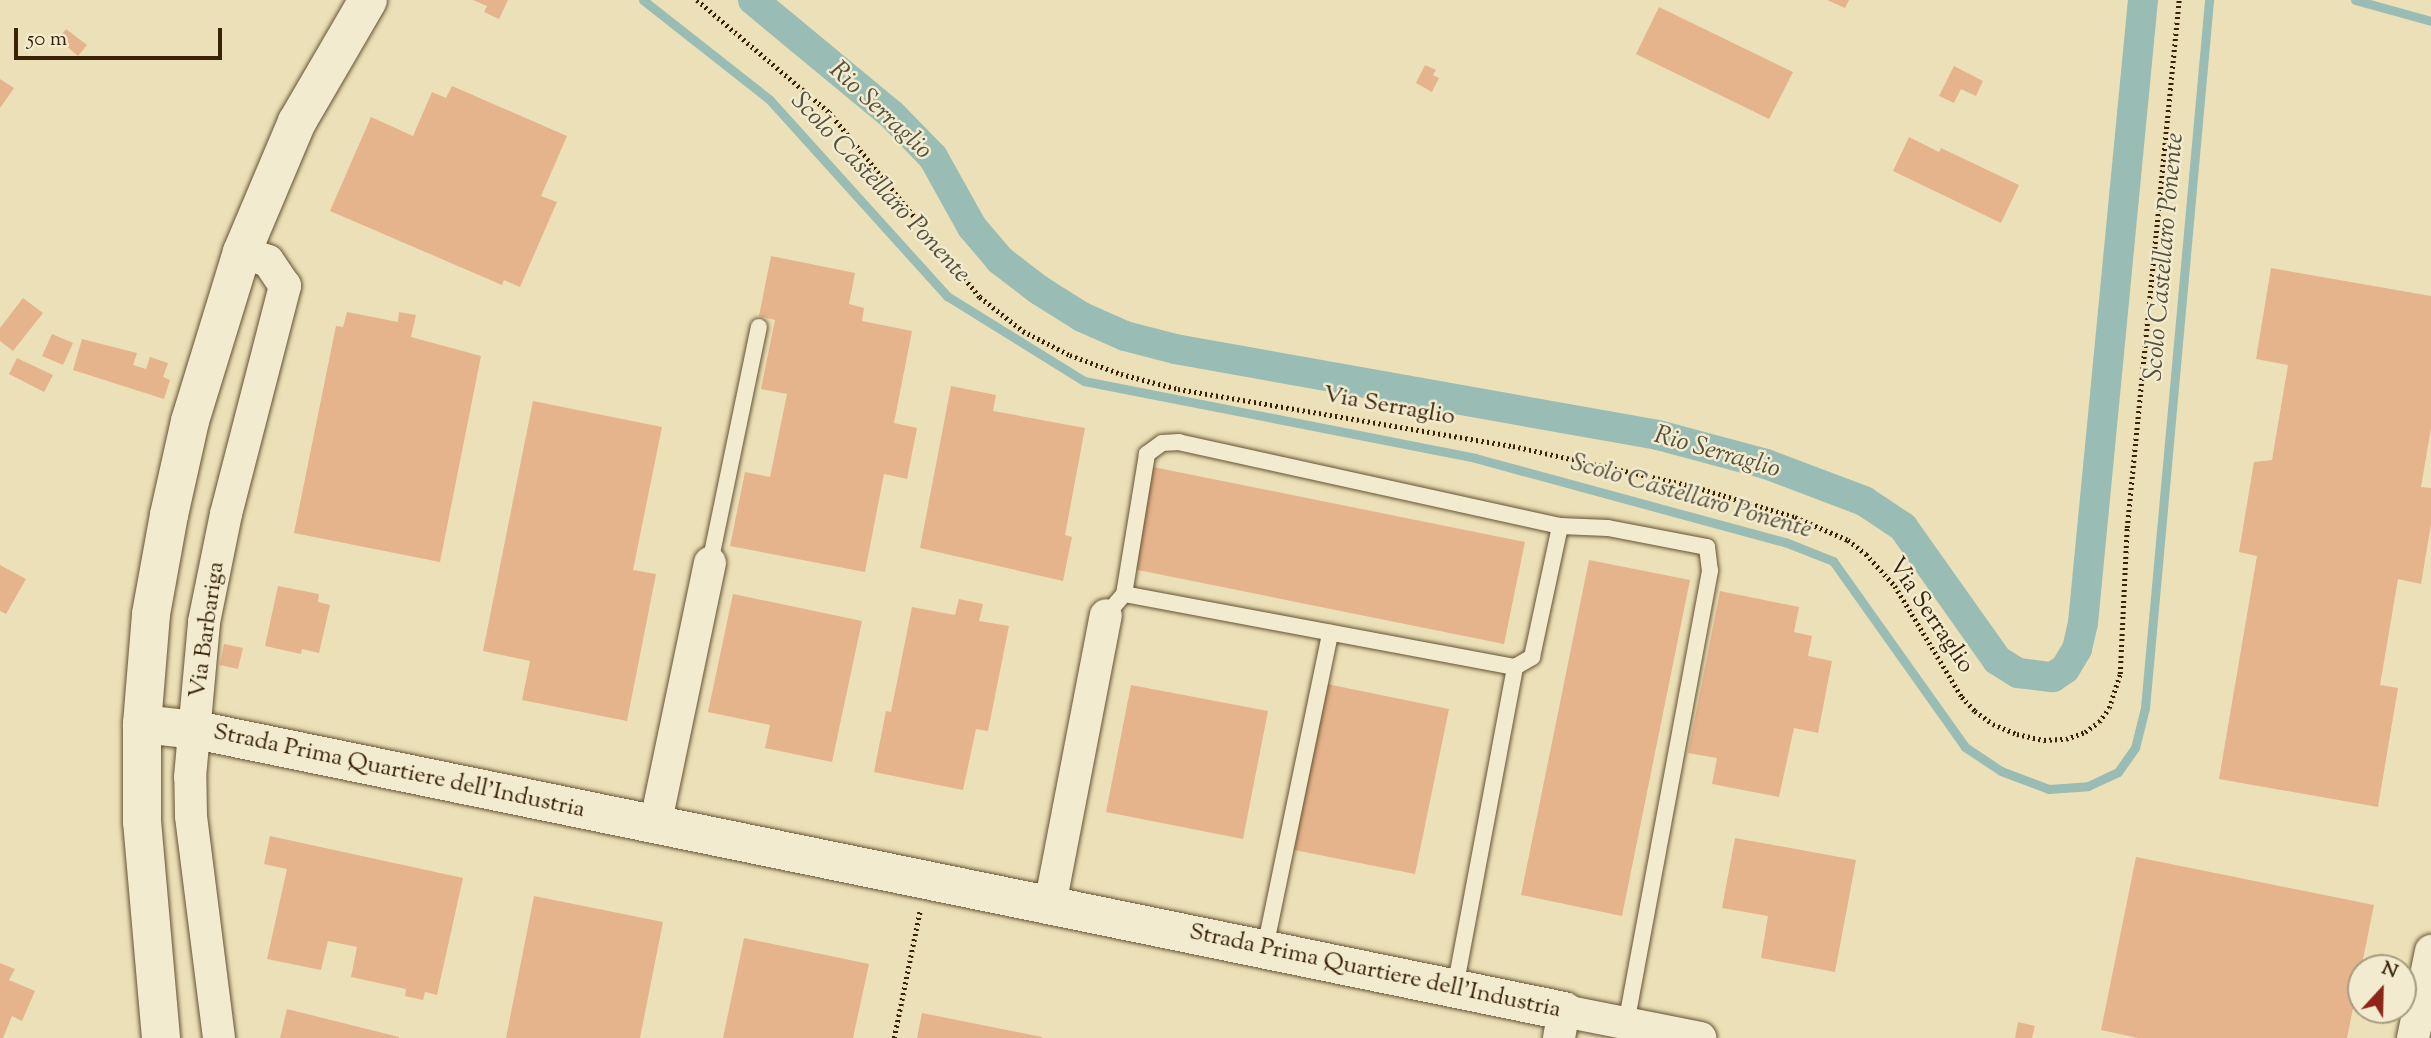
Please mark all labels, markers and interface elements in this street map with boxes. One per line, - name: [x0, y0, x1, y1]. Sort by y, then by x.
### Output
- scale bar: [18, 14, 226, 58]
- text: 50 m: [27, 25, 67, 55]
- water label: Rio Serraglio: [822, 55, 938, 167]
- water label: Scolo Castellaro Ponente: [784, 86, 976, 290]
- water label: Scolo Castellaro Ponente: [2139, 132, 2191, 382]
- street label: Via Serraglio: [1321, 381, 1457, 433]
- water label: Rio Serraglio: [1650, 420, 1784, 486]
- water label: Scolo Castellaro Ponente: [1567, 448, 1815, 546]
- street label: Via Serraglio: [1881, 553, 1979, 679]
- street label: Via Barbariga: [184, 560, 232, 700]
- street label: Strada Prima Quartiere dell'Industria: [210, 718, 588, 826]
- street label: Strada Prima Quartiere dell'Industria: [1186, 918, 1564, 1026]
- north arrow: [2347, 954, 2417, 1024]
- text: N: [2377, 956, 2401, 986]

